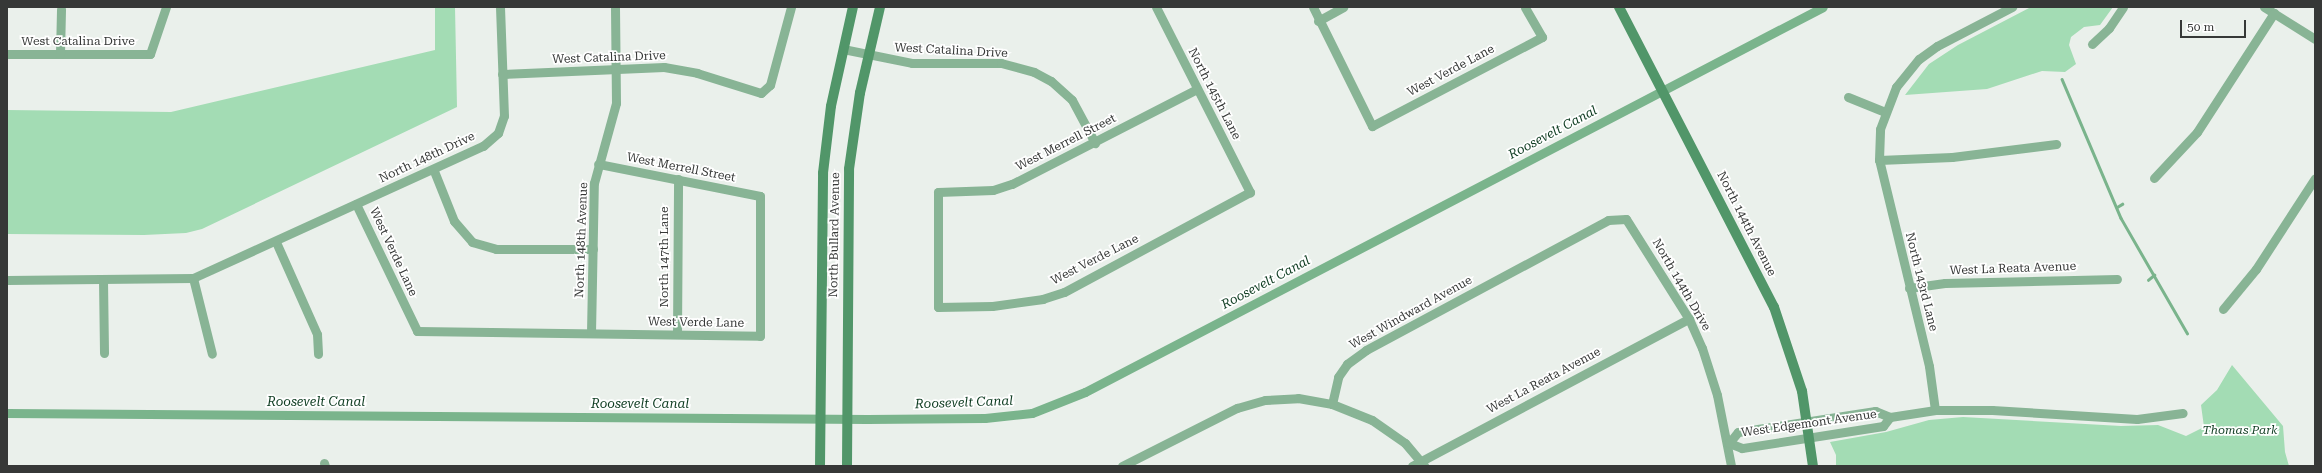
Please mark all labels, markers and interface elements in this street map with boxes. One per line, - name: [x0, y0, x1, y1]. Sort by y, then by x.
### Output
- scale bar: [2182, 12, 2248, 38]
- text: 50 m: [2187, 20, 2214, 34]
- street label: West Catalina Drive: [21, 35, 135, 49]
- street label: West Catalina Drive: [894, 41, 1008, 61]
- street label: West Verde Lane: [1405, 42, 1497, 100]
- street label: North 145th Lane: [1185, 46, 1243, 142]
- street label: West Catalina Drive: [552, 49, 666, 67]
- water label: Roosevelt Canal: [1506, 103, 1600, 163]
- street label: West Merrell Street: [1014, 112, 1118, 174]
- street label: North 148th Drive: [377, 130, 477, 186]
- street label: West Merrell Street: [625, 150, 737, 186]
- street label: North 144th Avenue: [1713, 169, 1779, 279]
- street label: North Bullard Avenue: [827, 172, 843, 298]
- street label: North 148th Avenue: [573, 182, 591, 298]
- street label: West Verde Lane: [366, 205, 420, 299]
- street label: North 147th Lane: [658, 206, 672, 308]
- street label: North 143rd Lane: [1902, 231, 1940, 333]
- street label: West Verde Lane: [1049, 232, 1141, 288]
- street label: North 144th Drive: [1649, 236, 1713, 334]
- water label: Roosevelt Canal: [1219, 253, 1313, 313]
- street label: West La Reata Avenue: [1949, 260, 2077, 278]
- street label: West Windward Avenue: [1347, 273, 1475, 353]
- street label: West Verde Lane: [648, 315, 744, 331]
- street label: West La Reata Avenue: [1485, 345, 1603, 417]
- water label: Roosevelt Canal: [915, 393, 1013, 413]
- water label: Roosevelt Canal: [267, 394, 365, 410]
- water label: Roosevelt Canal: [591, 396, 689, 412]
- street label: West Edgemont Avenue: [1740, 407, 1878, 441]
- park label: Thomas Park: [2202, 424, 2278, 438]

